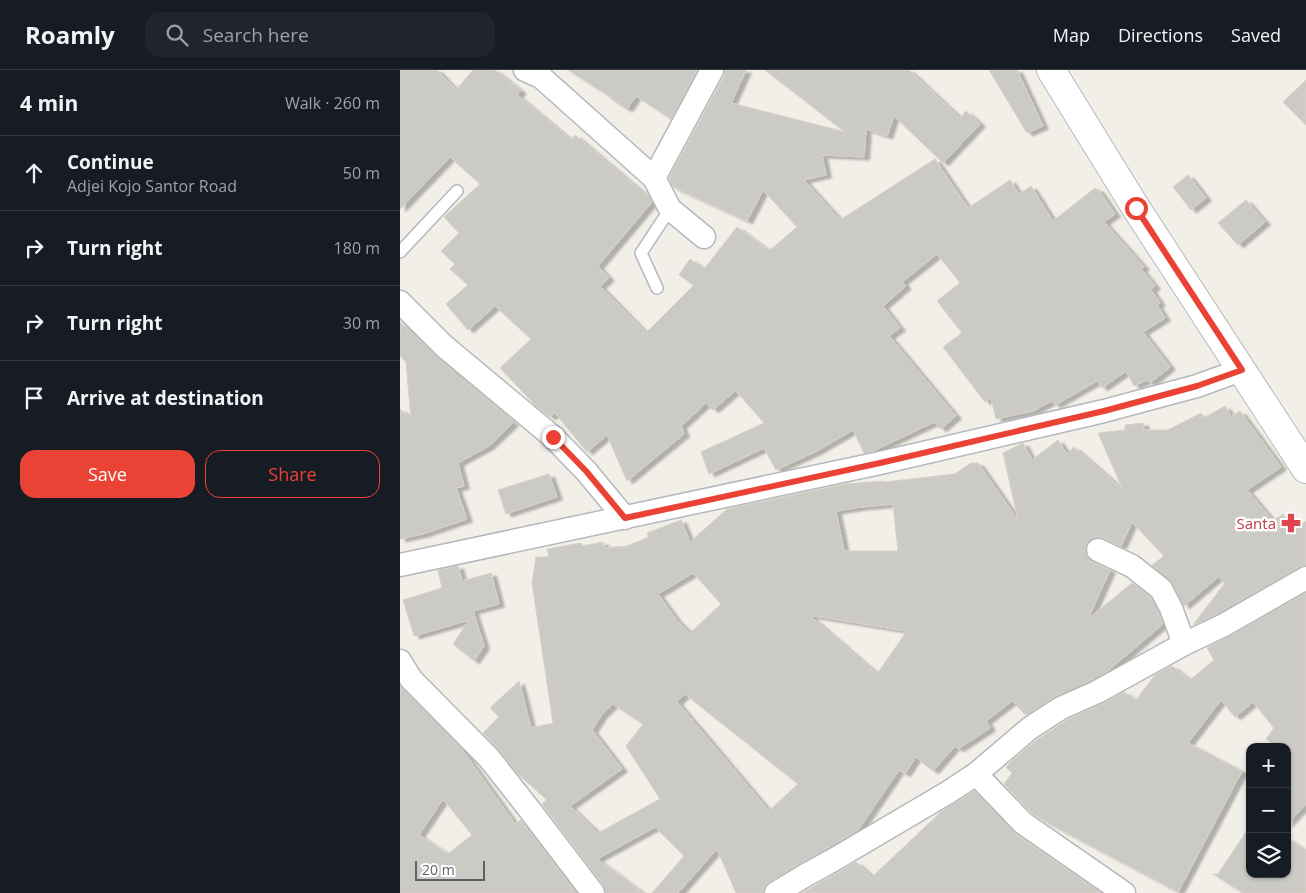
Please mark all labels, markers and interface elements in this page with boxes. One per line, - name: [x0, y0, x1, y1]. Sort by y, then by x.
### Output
- search box: [145, 12, 495, 57]
- text: Roamly: [25, 18, 115, 51]
- icon: search: [163, 21, 191, 49]
- text: Search here: [203, 22, 309, 48]
- text: Map: [1053, 23, 1090, 47]
- text: Directions: [1118, 23, 1203, 47]
- text: Saved: [1231, 23, 1281, 47]
- text: 4 min: [20, 89, 78, 117]
- text: Walk · 260 m: [285, 92, 380, 114]
- text: Continue: [67, 149, 154, 175]
- icon: ahead: [20, 159, 48, 187]
- text: 50 m: [343, 162, 380, 184]
- text: Adjei Kojo Santor Road: [67, 175, 237, 197]
- route start: [1125, 197, 1148, 220]
- icon: right: [20, 234, 48, 262]
- text: Turn right: [67, 235, 162, 261]
- text: 180 m: [334, 237, 380, 259]
- icon: right: [20, 309, 48, 337]
- text: Turn right: [67, 310, 162, 336]
- text: 30 m: [343, 312, 380, 334]
- icon: arrive: [20, 384, 48, 412]
- text: Arrive at destination: [67, 385, 264, 411]
- route end: [542, 426, 565, 449]
- button: Save: [20, 450, 195, 498]
- button: Share: [205, 450, 380, 498]
- pharmacy icon: Santa: [1280, 512, 1302, 534]
- place label: Santa: [1237, 513, 1276, 533]
- map controls: [1246, 743, 1291, 878]
- button: +: [1246, 743, 1291, 788]
- button: −: [1246, 788, 1291, 833]
- button: layers: [1246, 833, 1291, 878]
- scale bar: [415, 858, 485, 881]
- text: 20 m: [422, 860, 455, 879]

